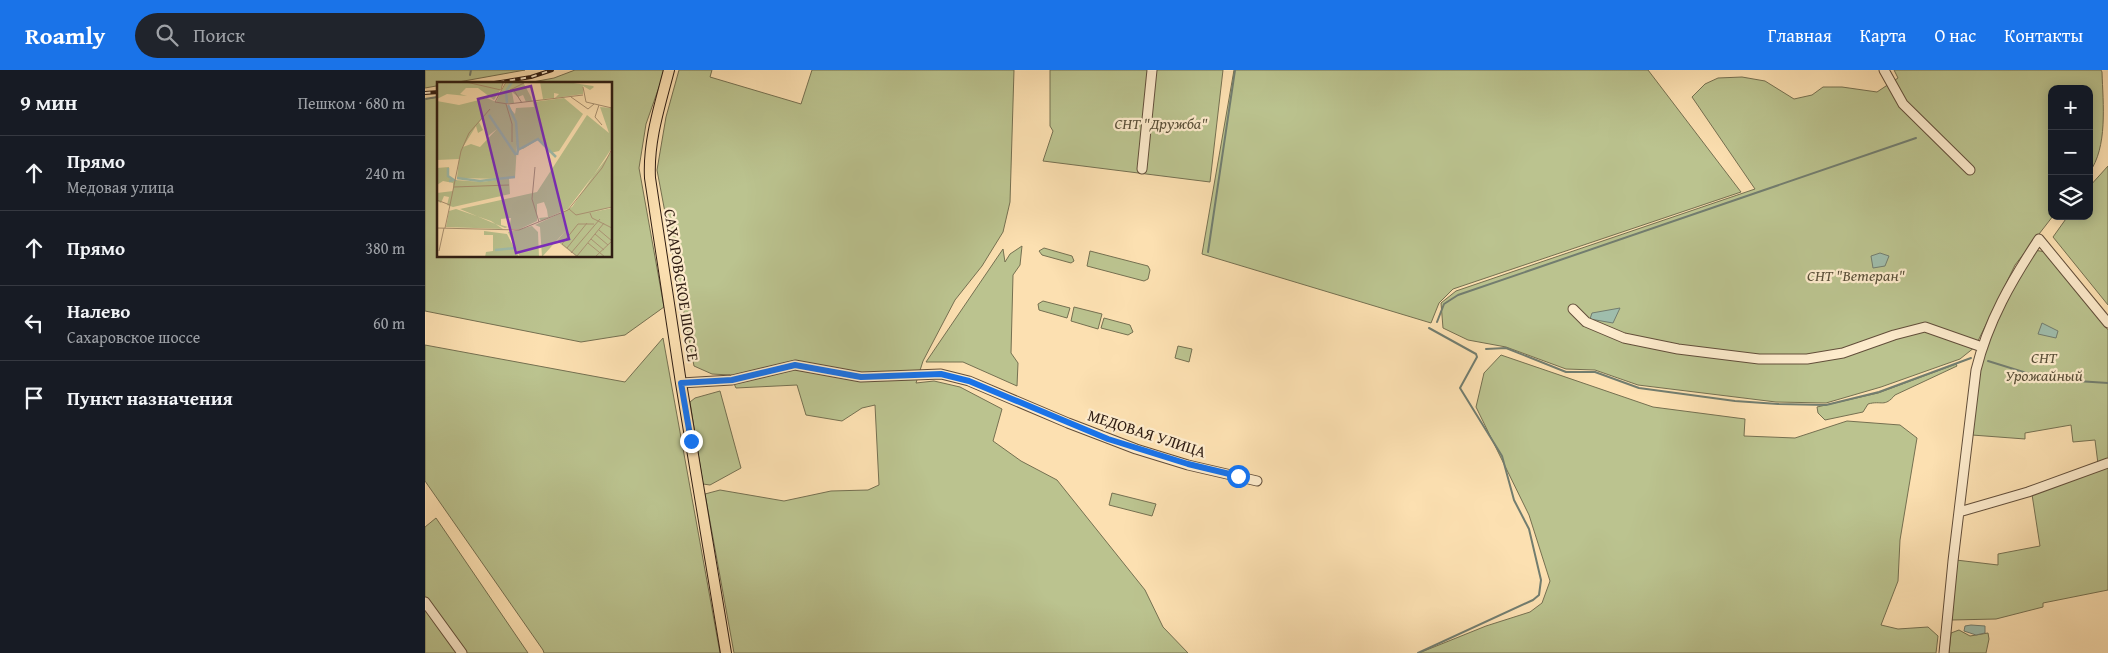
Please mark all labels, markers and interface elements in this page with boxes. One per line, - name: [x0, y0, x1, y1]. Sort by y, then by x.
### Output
- search box: [135, 13, 485, 58]
- text: Roamly: [25, 18, 105, 53]
- icon: search: [153, 21, 181, 49]
- text: Поиск: [193, 21, 245, 49]
- text: Главная: [1768, 22, 1832, 49]
- text: Карта: [1860, 22, 1906, 49]
- text: О нас: [1934, 22, 1976, 49]
- text: Контакты: [2004, 22, 2083, 49]
- inset map: [437, 82, 613, 258]
- map controls: [2048, 85, 2093, 220]
- button: +: [2048, 85, 2093, 130]
- text: 9 мин: [20, 87, 77, 118]
- text: Пешком · 680 m: [298, 91, 405, 115]
- park label: СНТ "Дружба": [1114, 111, 1208, 135]
- button: −: [2048, 130, 2093, 175]
- text: Прямо: [67, 147, 125, 175]
- icon: ahead: [20, 159, 48, 187]
- text: 240 m: [365, 161, 405, 185]
- text: Медовая улица: [67, 175, 174, 199]
- button: layers: [2048, 175, 2093, 220]
- street label: САХАРОВСКОЕ ШОССЕ: [658, 207, 706, 363]
- icon: ahead: [20, 234, 48, 262]
- text: Прямо: [67, 234, 125, 262]
- text: 380 m: [365, 236, 405, 260]
- park label: СНТ "Ветеран": [1807, 263, 1906, 287]
- text: Налево: [67, 297, 130, 325]
- icon: left: [20, 309, 48, 337]
- text: 60 m: [373, 311, 405, 335]
- text: Сахаровское шоссе: [67, 325, 200, 349]
- park label: СНТ Урожайный: [2005, 345, 2083, 387]
- icon: arrive: [20, 384, 48, 412]
- text: Пункт назначения: [67, 384, 233, 412]
- street label: МЕДОВАЯ УЛИЦА: [1085, 403, 1209, 464]
- route end: [680, 430, 703, 453]
- route start: [1227, 465, 1250, 488]

